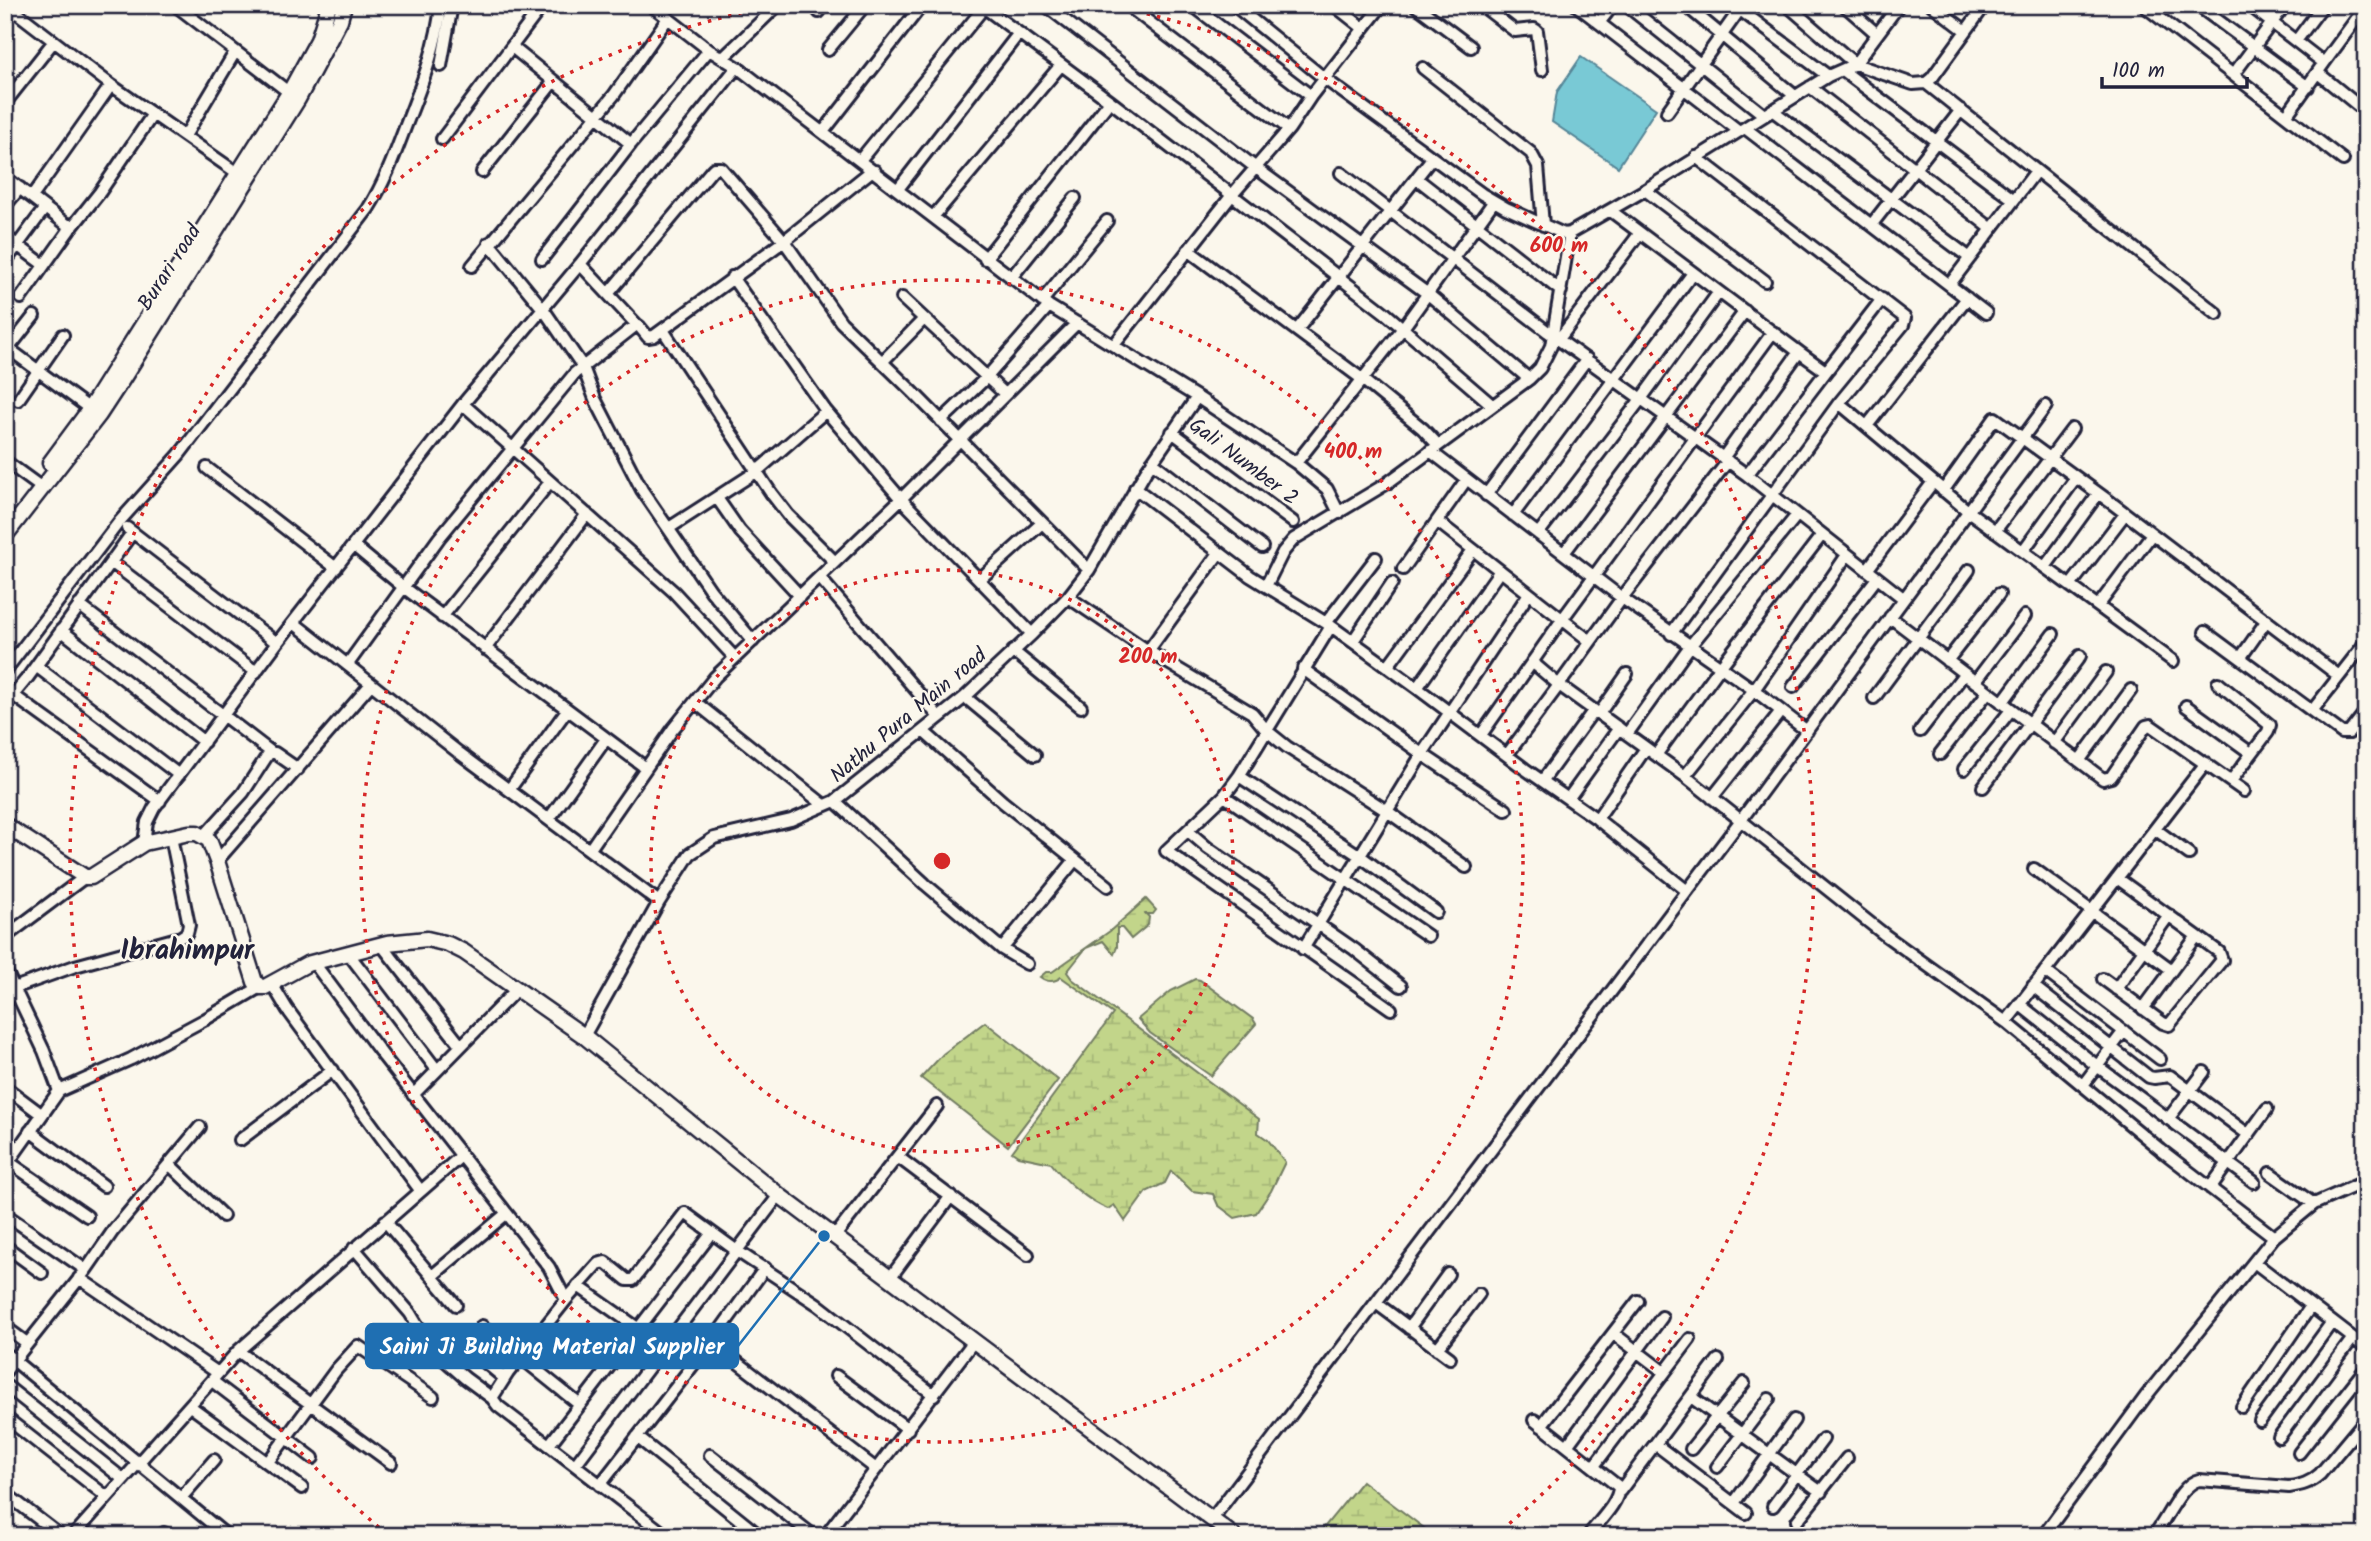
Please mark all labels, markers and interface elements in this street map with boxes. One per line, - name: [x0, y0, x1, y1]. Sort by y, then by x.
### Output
- scale bar: [2102, 46, 2247, 90]
- text: 100 m: [2112, 55, 2165, 88]
- street label: Burari road: [130, 218, 211, 318]
- text: 600 m: [1530, 230, 1588, 263]
- street label: Gali Number 2: [1181, 410, 1305, 515]
- text: 400 m: [1324, 436, 1382, 469]
- street label: Nathu Pura Main road: [823, 640, 995, 792]
- text: 200 m: [1118, 641, 1178, 674]
- centre of rings: [930, 849, 954, 873]
- district label: Ibrahimpur: [120, 929, 256, 974]
- callout: Saini Ji Building Material Supplier: [366, 1324, 738, 1368]
- text: Saini Ji Building Material Supplier: [380, 1330, 726, 1366]

